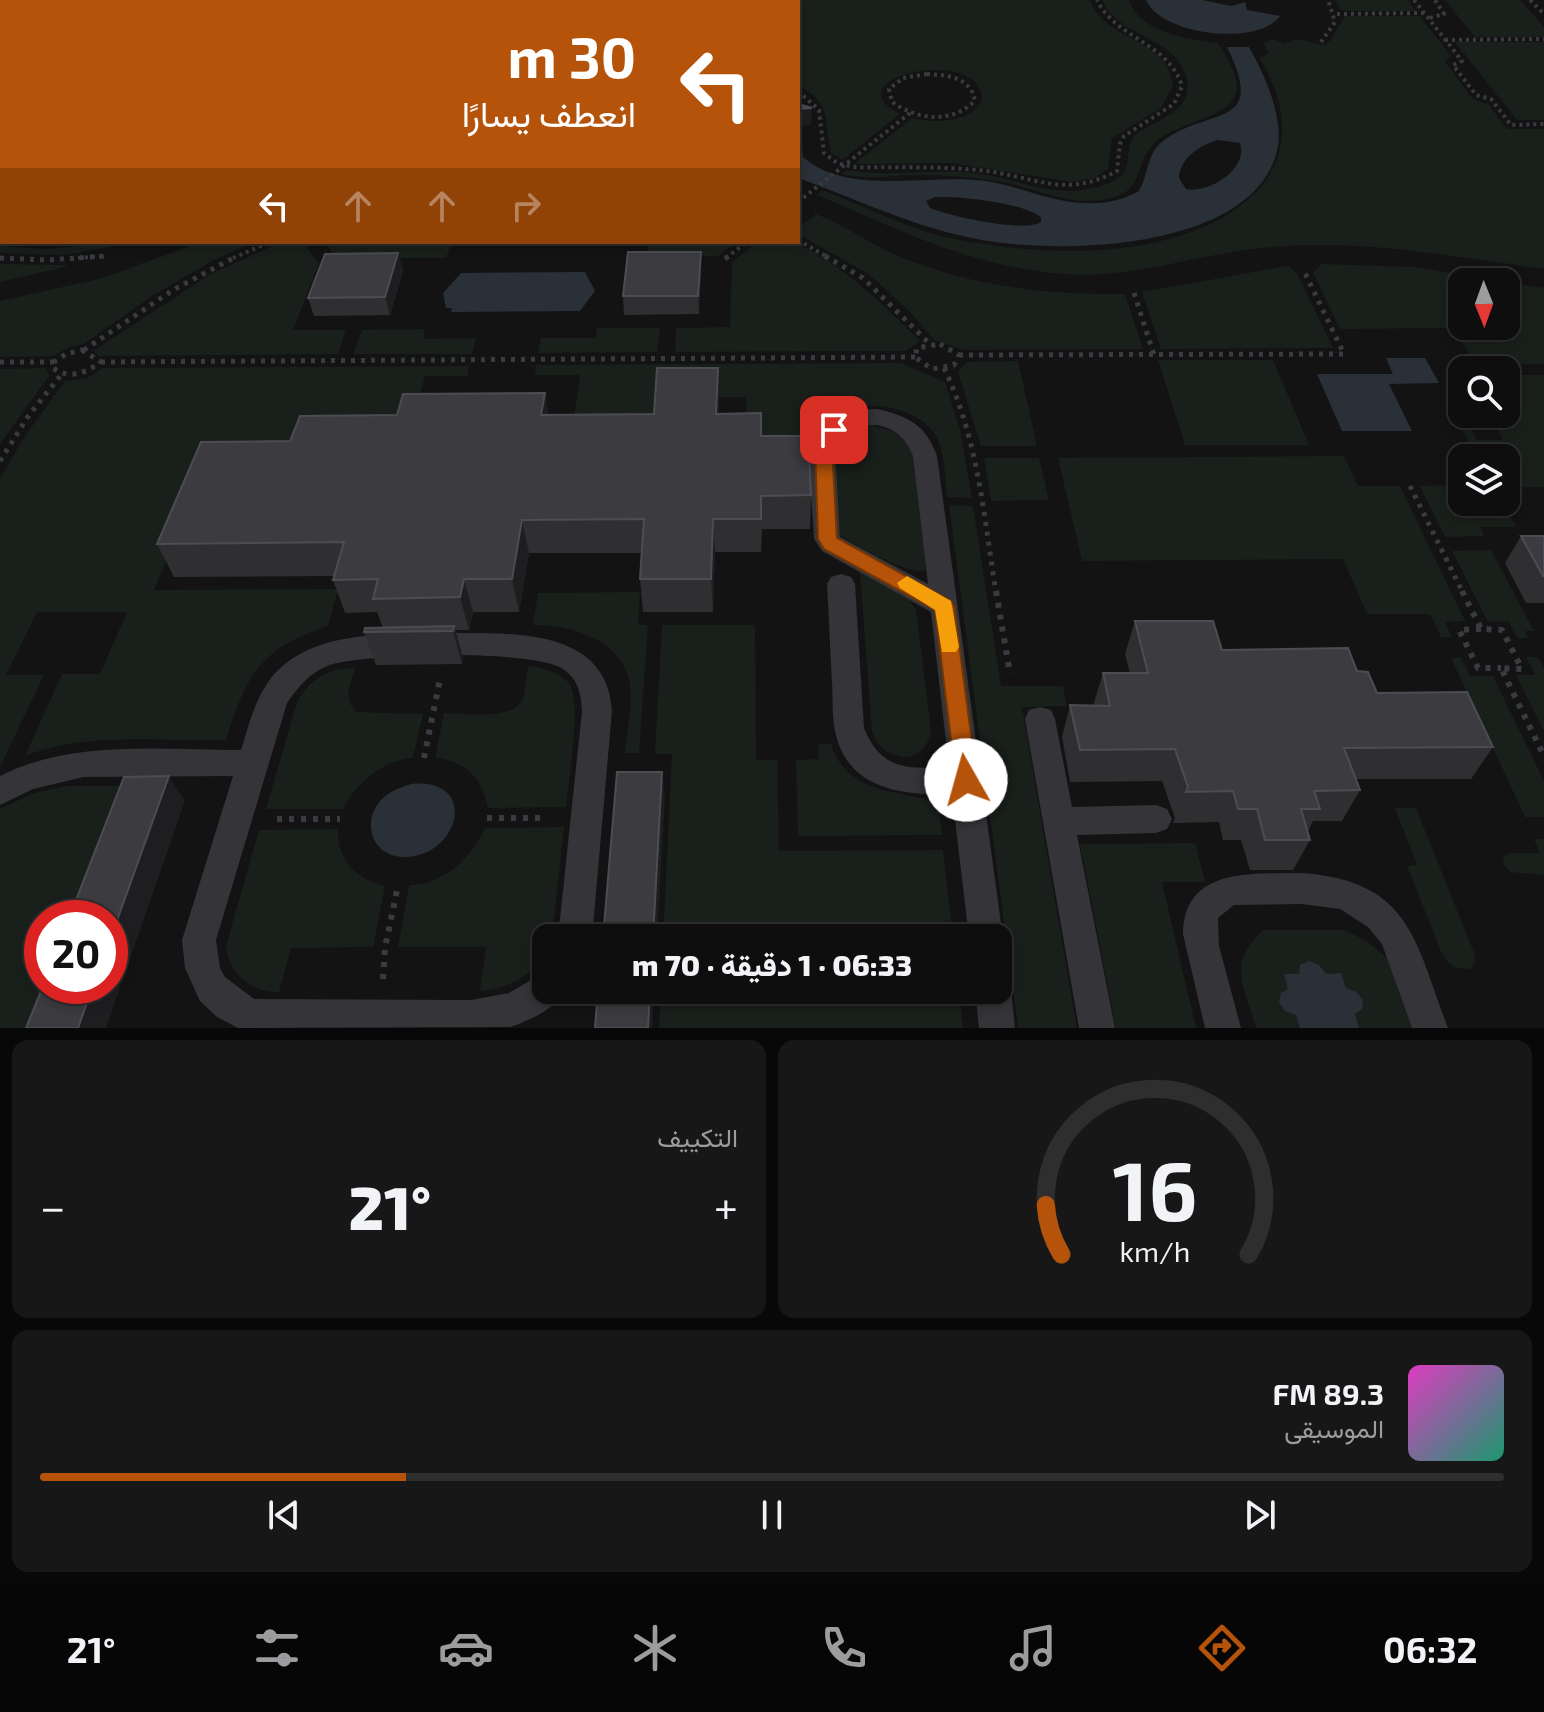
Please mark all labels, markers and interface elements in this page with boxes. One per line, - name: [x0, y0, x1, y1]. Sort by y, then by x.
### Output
- text: 30 m: [507, 22, 636, 89]
- icon: left: [664, 32, 768, 136]
- text: انعطف يسارًا: [462, 91, 636, 134]
- icon: left: [252, 184, 296, 228]
- icon: ahead: [336, 184, 380, 228]
- icon: ahead: [420, 184, 464, 228]
- icon: right: [504, 184, 548, 228]
- north arrow: [1448, 268, 1520, 340]
- map controls: [1448, 268, 1520, 516]
- button: search: [1448, 356, 1520, 428]
- pin: [800, 396, 868, 464]
- icon: arrive: [812, 408, 856, 452]
- button: layers: [1448, 444, 1520, 516]
- position arrow: [924, 738, 1008, 822]
- speed limit sign: 20: [24, 900, 128, 1004]
- text: 06:33 · 1 دقيقة · 70 m: [632, 946, 912, 982]
- text: التكييف: [657, 1121, 738, 1152]
- text: 16: [1112, 1138, 1198, 1238]
- text: 21°: [348, 1170, 431, 1242]
- text: −: [40, 1179, 66, 1232]
- text: +: [714, 1179, 738, 1232]
- text: km/h: [1120, 1233, 1190, 1268]
- text: 89.3 FM: [1273, 1375, 1384, 1411]
- text: الموسيقى: [1284, 1412, 1384, 1443]
- icon: previous: [262, 1493, 306, 1537]
- icon: pause: [750, 1493, 794, 1537]
- icon: next: [1238, 1493, 1282, 1537]
- icon: filters: [249, 1620, 305, 1676]
- icon: car: [438, 1620, 494, 1676]
- icon: climate: [627, 1620, 683, 1676]
- icon: phone: [816, 1620, 872, 1676]
- icon: music: [1005, 1620, 1061, 1676]
- icon: directions: [1194, 1620, 1250, 1676]
- text: 21°: [67, 1627, 115, 1670]
- text: 06:32: [1383, 1627, 1477, 1670]

